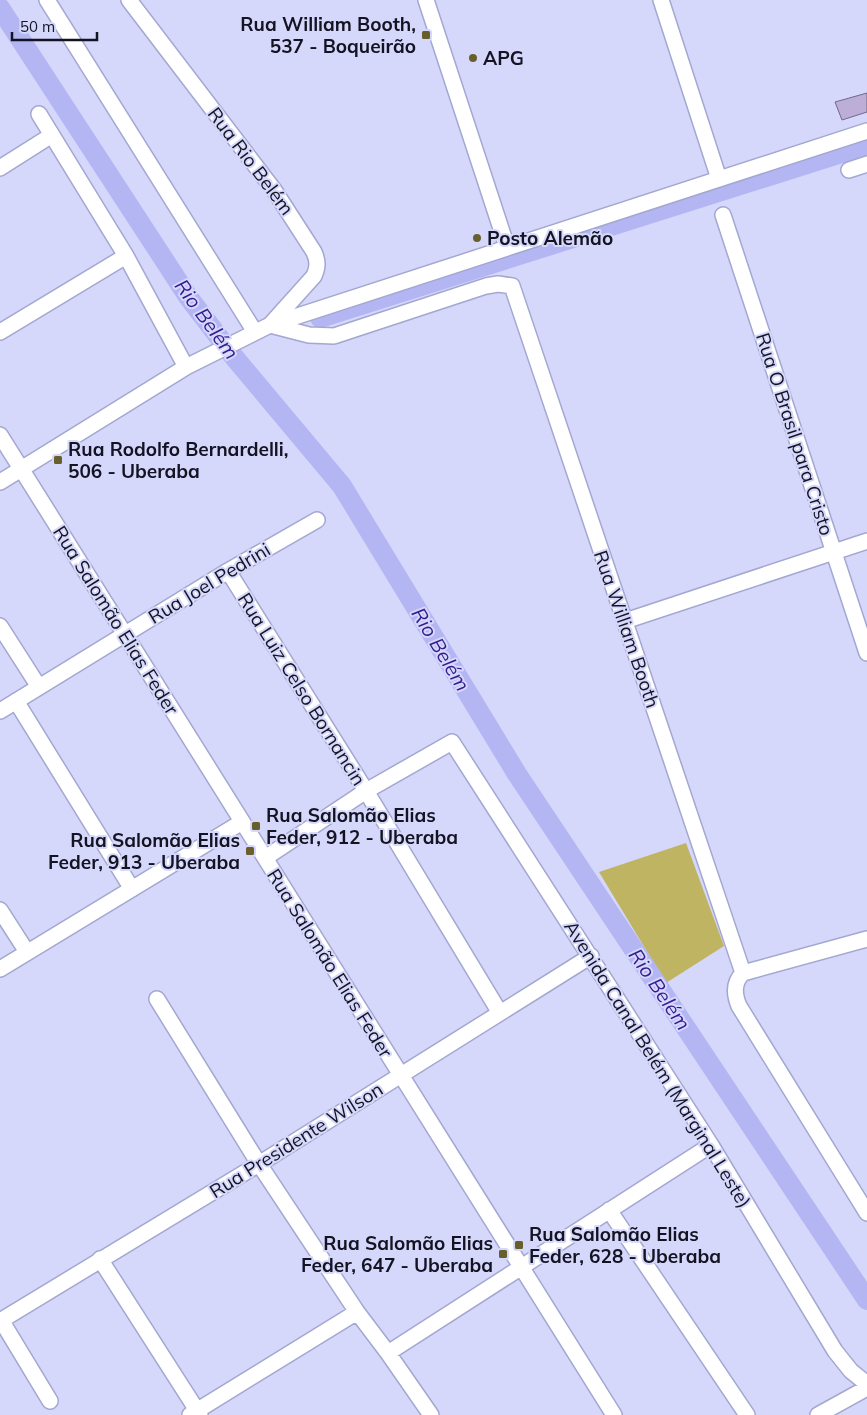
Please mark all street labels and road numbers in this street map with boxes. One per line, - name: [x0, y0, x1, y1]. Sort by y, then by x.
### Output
- street label: Rua Rio Belém: [203, 102, 299, 220]
- street label: Rua O Brasil para Cristo: [751, 330, 839, 538]
- street label: Rua Salomão Elias Feder: [48, 521, 184, 719]
- street label: Rua Joel Pedrini: [144, 537, 274, 629]
- street label: Rua William Booth: [589, 547, 665, 711]
- street label: Rua Luiz Celso Bornancin: [233, 588, 371, 790]
- street label: Rua Salomão Elias Feder: [262, 864, 398, 1062]
- street label: Avenida Canal Belém (Marginal Leste): [559, 916, 757, 1212]
- street label: Rua Presidente Wilson: [205, 1077, 387, 1203]

